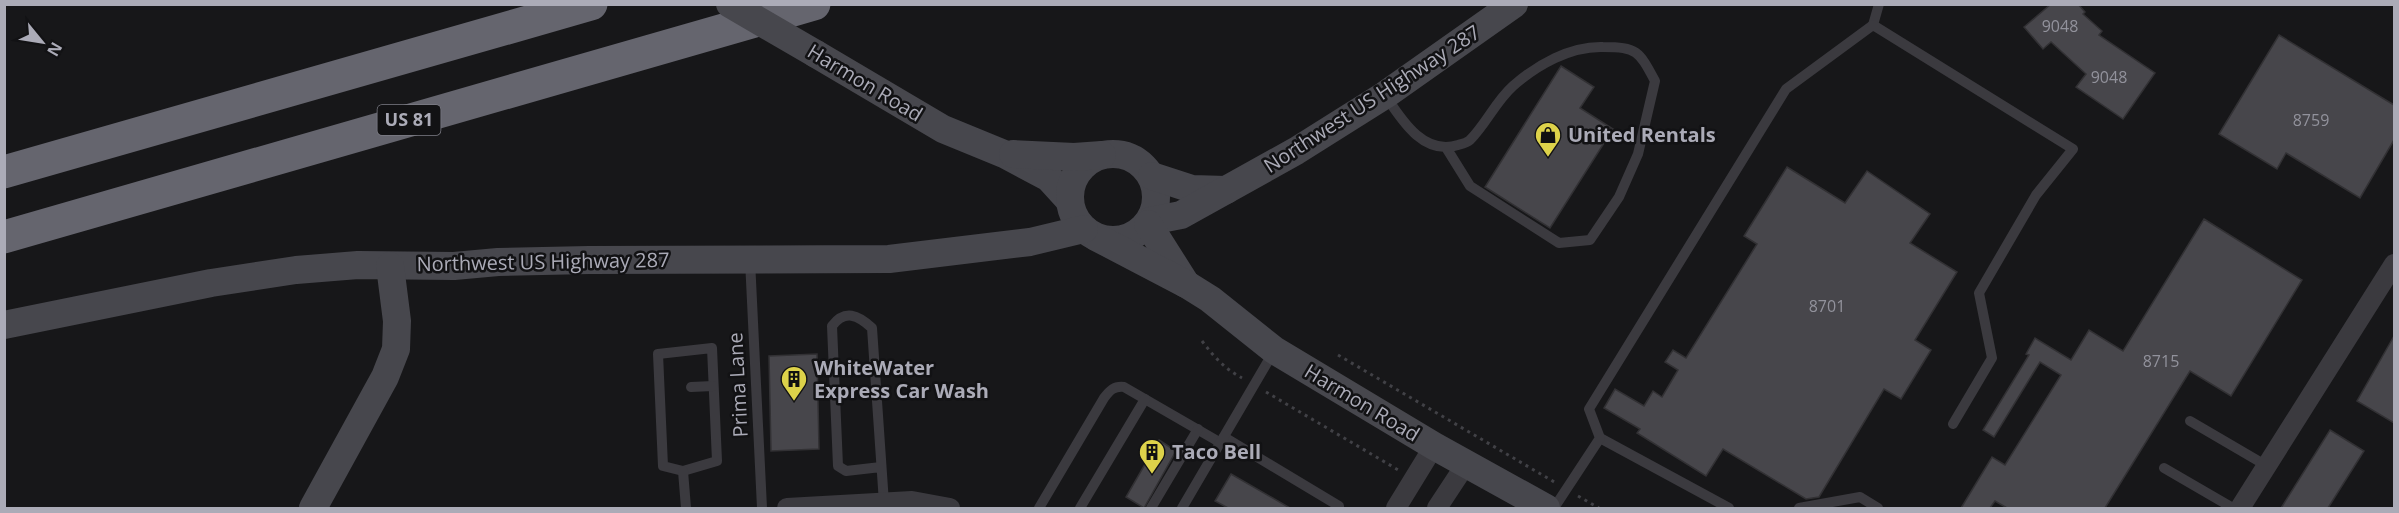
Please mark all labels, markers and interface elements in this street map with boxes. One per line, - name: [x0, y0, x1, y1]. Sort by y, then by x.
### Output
- north arrow: [12, 12, 72, 72]
- house number: 9048: [2042, 15, 2078, 37]
- street label: Northwest US Highway 287: [1258, 18, 1485, 179]
- text: N: [42, 38, 68, 61]
- street label: Harmon Road: [803, 38, 928, 128]
- house number: 9048: [2091, 66, 2127, 88]
- road number: US 81: [378, 105, 440, 135]
- house number: 8759: [2293, 109, 2329, 131]
- shop icon: United Rentals: [1533, 120, 1563, 158]
- place label: United Rentals: [1568, 121, 1716, 148]
- street label: Northwest US Highway 287: [416, 246, 670, 277]
- house number: 8701: [1809, 295, 1845, 317]
- street label: Prima Lane: [721, 332, 754, 438]
- house number: 8715: [2143, 350, 2179, 372]
- place label: WhiteWater Express Car Wash: [814, 354, 989, 404]
- street label: Harmon Road: [1300, 358, 1425, 448]
- building icon: WhiteWater Express Car Wash: [779, 364, 809, 402]
- building icon: Taco Bell: [1137, 437, 1167, 475]
- place label: Taco Bell: [1172, 438, 1261, 465]

